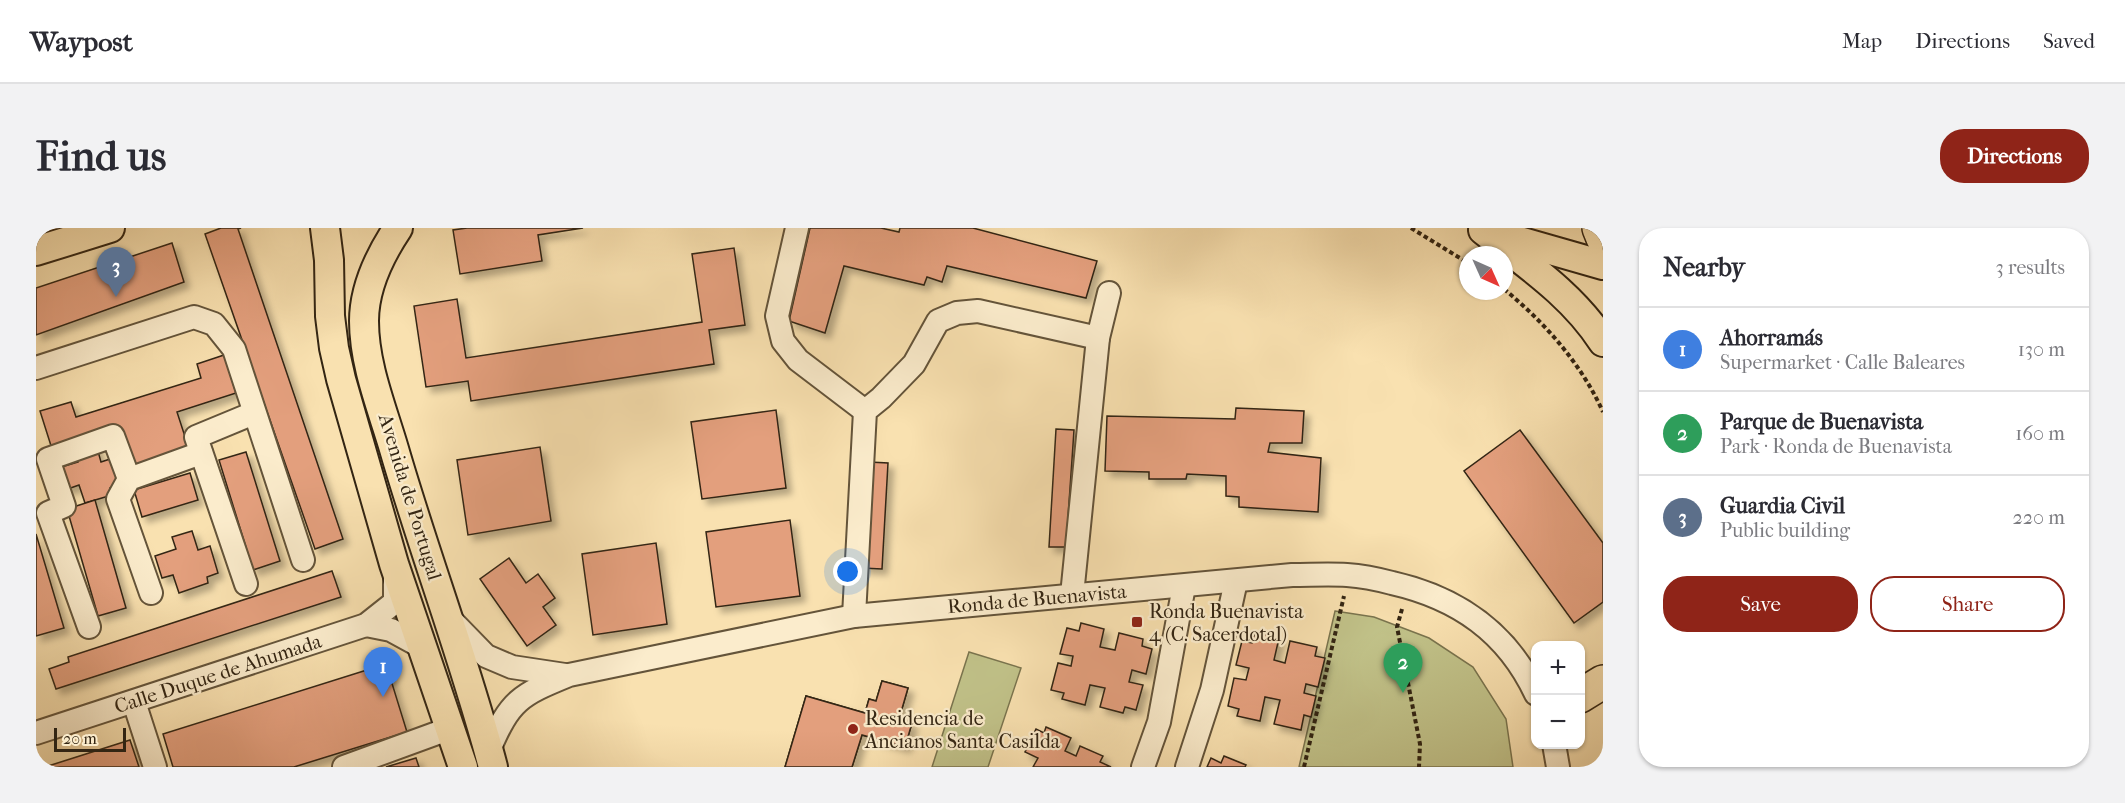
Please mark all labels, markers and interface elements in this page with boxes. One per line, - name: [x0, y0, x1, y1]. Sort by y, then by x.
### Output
- text: Waypost: [30, 25, 133, 58]
- text: Map: [1842, 29, 1882, 53]
- text: Directions: [1915, 29, 2010, 53]
- text: Saved: [2043, 29, 2095, 53]
- button: Directions: [1940, 129, 2089, 183]
- text: Find us: [36, 132, 166, 181]
- north arrow: [1459, 246, 1513, 300]
- pin: 3: [96, 248, 136, 297]
- text: Nearby: [1663, 252, 1745, 283]
- text: 3 results: [1996, 256, 2065, 279]
- text: Ahorramás: [1720, 325, 1823, 351]
- text: 1: [1679, 338, 1686, 361]
- text: 130 m: [2018, 338, 2065, 361]
- text: Supermarket · Calle Baleares: [1720, 351, 1965, 374]
- text: Parque de Buenavista: [1720, 409, 1923, 435]
- street label: Avenida de Portugal: [373, 410, 446, 584]
- text: 2: [1677, 422, 1688, 445]
- text: 160 m: [2015, 422, 2065, 445]
- text: Park · Ronda de Buenavista: [1720, 435, 1952, 458]
- text: Guardia Civil: [1720, 493, 1845, 519]
- text: 3: [1678, 506, 1687, 529]
- text: 220 m: [2012, 506, 2065, 529]
- text: Public building: [1720, 519, 1850, 542]
- your location: [833, 557, 862, 586]
- button: Save: [1663, 576, 1858, 632]
- button: Share: [1870, 576, 2065, 632]
- street label: Ronda de Buenavista: [947, 580, 1128, 618]
- place label: Ronda Buenavista 4 (C. Sacerdotal): [1149, 600, 1304, 646]
- marker: Ronda Buenavista 4 (C. Sacerdotal): [1130, 615, 1144, 629]
- street label: Calle Duque de Ahumada: [112, 629, 325, 718]
- map controls: [1531, 641, 1585, 749]
- button: +: [1531, 641, 1585, 695]
- pin: 2: [1384, 644, 1422, 693]
- pin: 1: [364, 648, 402, 697]
- button: −: [1531, 695, 1585, 749]
- place label: Residencia de Ancianos Santa Casilda: [864, 707, 1061, 753]
- marker: Residencia de Ancianos Santa Casilda: [846, 722, 860, 736]
- scale bar: [54, 725, 126, 752]
- text: 20 m: [63, 729, 97, 748]

